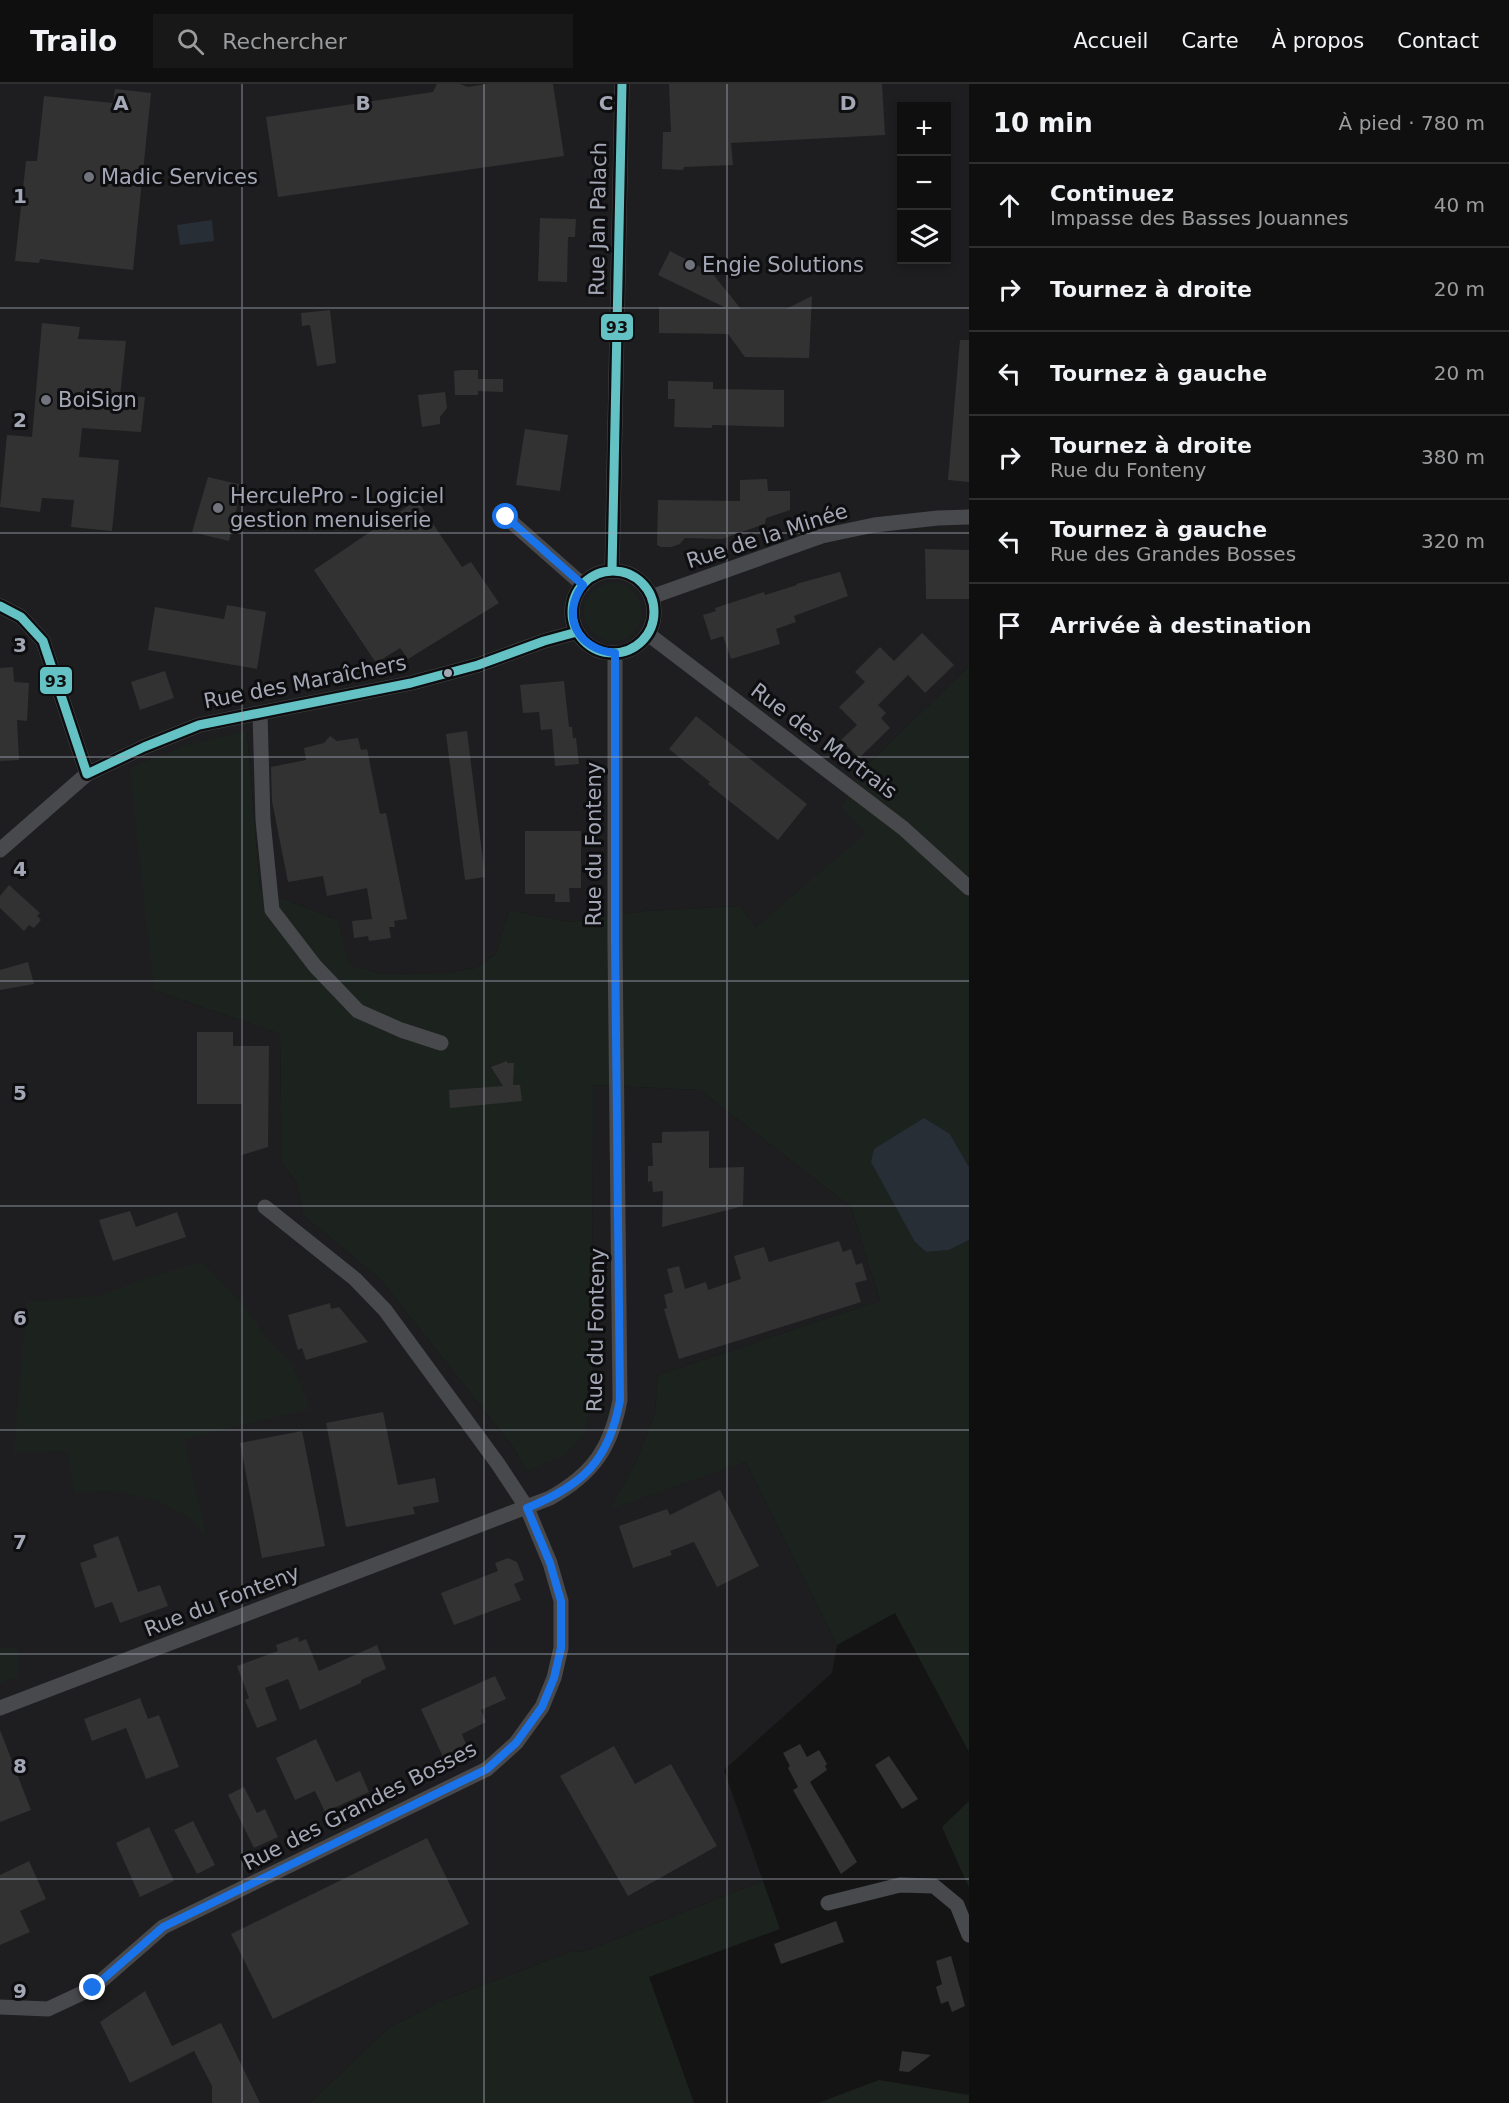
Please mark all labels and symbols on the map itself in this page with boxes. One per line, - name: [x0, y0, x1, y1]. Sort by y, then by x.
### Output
- text: A: [113, 91, 129, 115]
- text: B: [355, 91, 371, 115]
- text: C: [599, 91, 613, 115]
- text: D: [840, 91, 856, 115]
- street label: Rue Jan Palach: [585, 142, 611, 296]
- place label: Madic Services: [101, 165, 258, 189]
- marker: Madic Services: [82, 170, 96, 184]
- text: 1: [13, 184, 27, 208]
- place label: Engie Solutions: [702, 253, 864, 277]
- marker: Engie Solutions: [683, 258, 697, 272]
- line badge: 93: [600, 313, 634, 341]
- text: 93: [606, 318, 628, 337]
- place label: BoiSign: [58, 388, 137, 412]
- marker: BoiSign: [39, 393, 53, 407]
- text: 2: [13, 408, 27, 432]
- place label: HerculePro - Logiciel gestion menuiserie: [230, 484, 444, 532]
- street label: Rue de la Minée: [683, 499, 851, 573]
- marker: HerculePro - Logiciel gestion menuiserie: [211, 501, 225, 515]
- route start: [492, 503, 518, 529]
- text: 3: [13, 633, 27, 657]
- street label: Rue des Maraîchers: [202, 651, 408, 713]
- line badge: 93: [39, 666, 73, 695]
- unlabelled marker: [442, 667, 454, 679]
- text: 93: [45, 672, 67, 691]
- street label: Rue des Mortrais: [746, 678, 902, 804]
- street label: Rue du Fonteny: [582, 762, 606, 926]
- text: 4: [13, 857, 27, 881]
- text: 5: [13, 1081, 27, 1105]
- street label: Rue du Fonteny: [583, 1248, 609, 1412]
- text: 6: [13, 1306, 27, 1330]
- text: 7: [13, 1530, 27, 1554]
- street label: Rue du Fonteny: [141, 1560, 303, 1642]
- street label: Rue des Grandes Bosses: [239, 1737, 481, 1875]
- text: 8: [13, 1754, 27, 1778]
- route end: [79, 1974, 105, 2000]
- text: 9: [13, 1979, 27, 2003]

